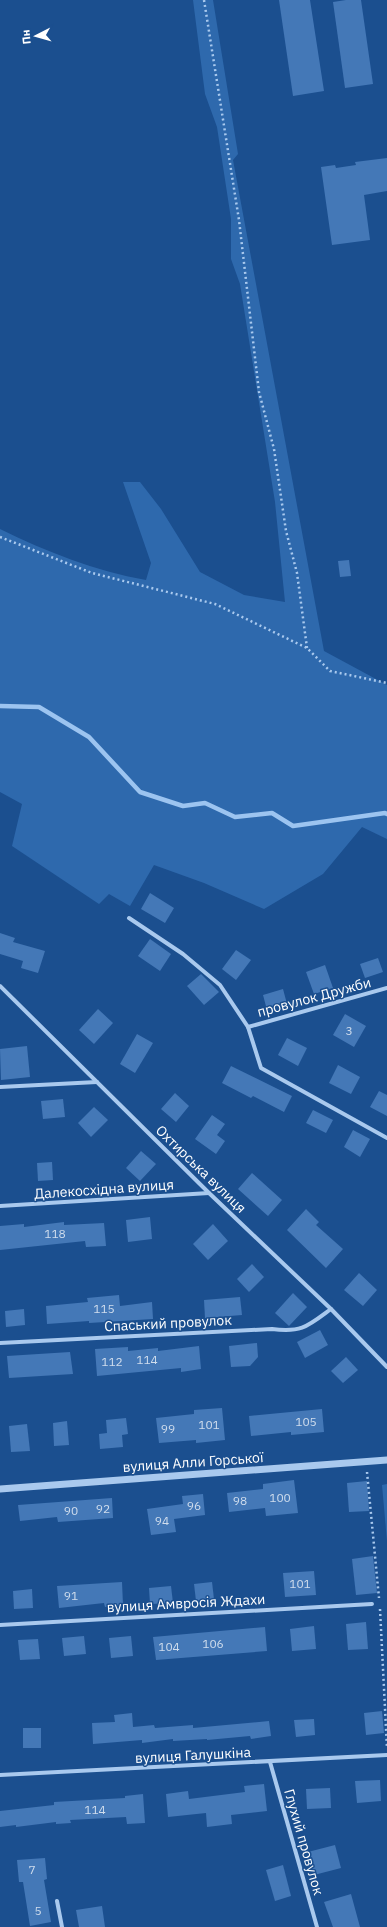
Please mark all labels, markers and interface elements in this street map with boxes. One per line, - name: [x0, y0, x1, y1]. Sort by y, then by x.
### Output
- north arrow: [16, 16, 56, 56]
- text: Пн: [18, 29, 34, 45]
- street label: провулок Дружби: [255, 973, 373, 1021]
- house number: 3: [345, 1023, 353, 1038]
- street label: Охтирська вулиця: [152, 1121, 250, 1217]
- street label: Далекосхідна вулиця: [34, 1175, 174, 1203]
- house number: 118: [44, 1226, 66, 1241]
- house number: 115: [93, 1301, 115, 1316]
- street label: Спаський провулок: [104, 1311, 233, 1335]
- house number: 114: [136, 1352, 158, 1367]
- house number: 112: [101, 1354, 123, 1369]
- house number: 105: [295, 1414, 317, 1429]
- house number: 101: [198, 1417, 220, 1432]
- house number: 99: [161, 1421, 175, 1436]
- street label: вулиця Алли Горської: [122, 1448, 264, 1476]
- house number: 100: [269, 1490, 291, 1505]
- house number: 98: [233, 1493, 247, 1508]
- house number: 96: [187, 1498, 201, 1513]
- house number: 92: [96, 1501, 110, 1516]
- house number: 90: [64, 1503, 78, 1518]
- house number: 94: [155, 1513, 169, 1528]
- house number: 101: [289, 1576, 311, 1591]
- house number: 91: [64, 1588, 78, 1603]
- street label: вулиця Амвросія Ждахи: [106, 1590, 266, 1616]
- house number: 106: [202, 1636, 224, 1651]
- house number: 104: [158, 1639, 180, 1654]
- street label: вулиця Галушкіна: [135, 1743, 252, 1767]
- street label: Глухий провулок: [280, 1787, 328, 1897]
- house number: 114: [84, 1802, 106, 1817]
- house number: 7: [28, 1862, 36, 1877]
- house number: 5: [34, 1903, 42, 1918]

